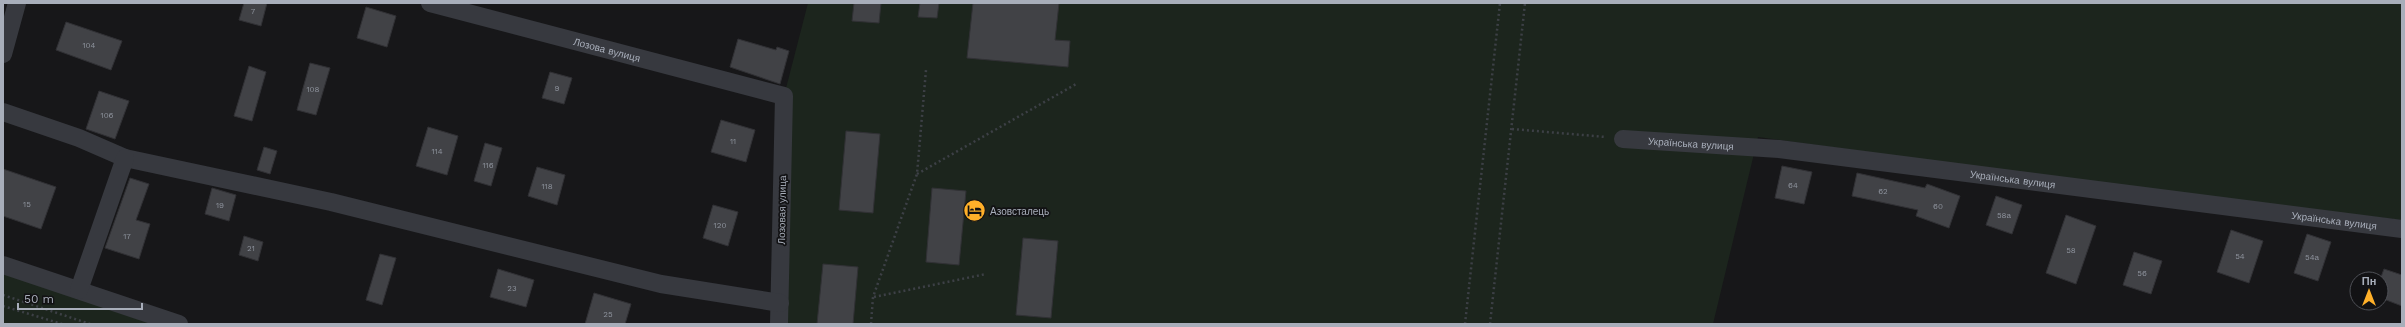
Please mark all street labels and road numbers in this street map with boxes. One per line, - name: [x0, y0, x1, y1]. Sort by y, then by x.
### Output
- street label: Лозова вулиця: [572, 35, 642, 64]
- street label: Українська вулиця: [1648, 135, 1734, 152]
- street label: Українська вулиця: [1969, 168, 2056, 190]
- street label: Лозовая улица: [776, 175, 788, 245]
- street label: Українська вулиця: [2291, 209, 2377, 231]

